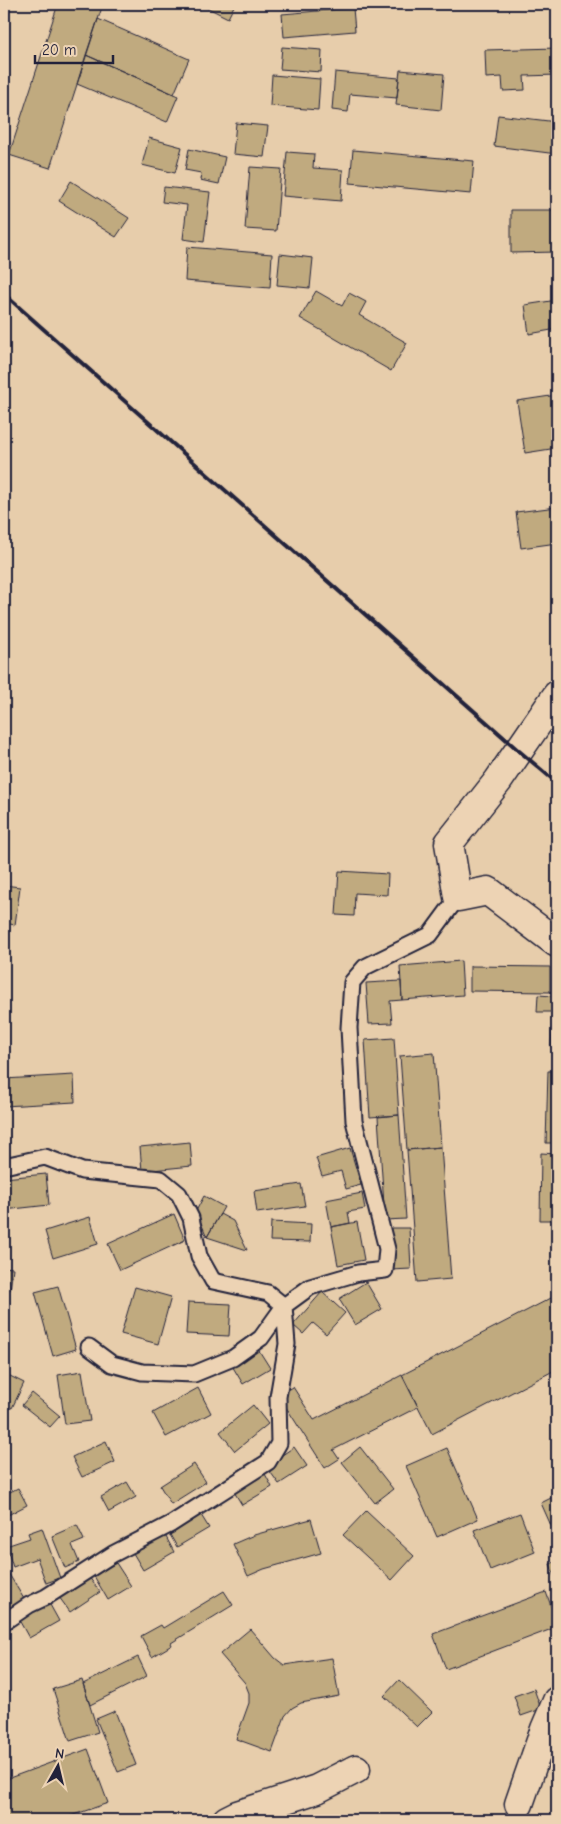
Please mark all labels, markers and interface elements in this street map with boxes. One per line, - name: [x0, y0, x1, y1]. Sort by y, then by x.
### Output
- scale bar: [35, 32, 112, 64]
- text: 20 m: [42, 41, 76, 59]
- north arrow: [32, 1742, 82, 1792]
- text: N: [54, 1745, 65, 1763]

